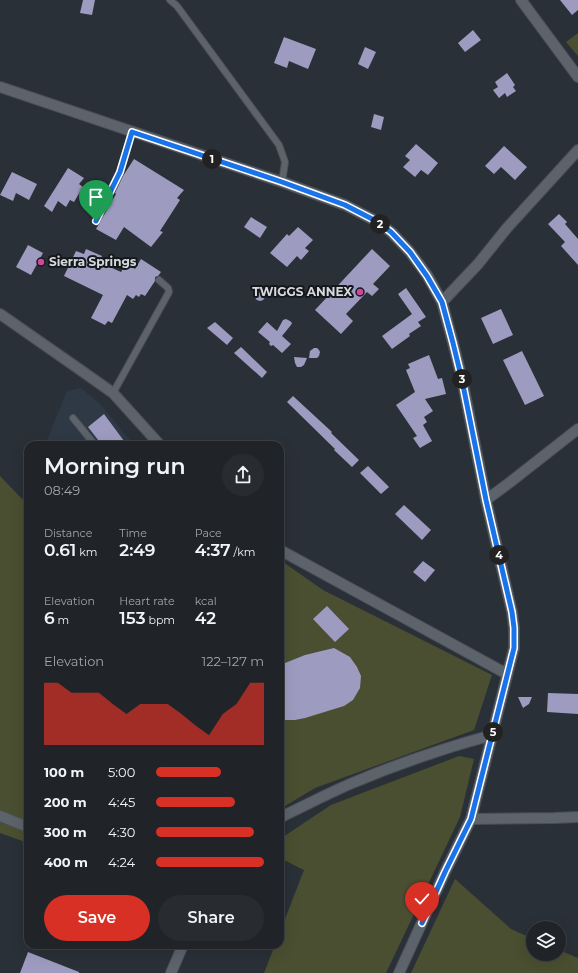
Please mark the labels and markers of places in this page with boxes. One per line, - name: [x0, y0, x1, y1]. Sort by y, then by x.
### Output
- pin: 1: [202, 149, 222, 169]
- pin: [79, 180, 113, 221]
- pin: 2: [370, 214, 390, 234]
- place label: Sierra Springs: [49, 254, 137, 269]
- marker: Sierra Springs: [36, 257, 46, 267]
- place label: TWIGGS ANNEX: [252, 284, 352, 299]
- marker: TWIGGS ANNEX: [355, 287, 365, 297]
- pin: 3: [452, 369, 472, 389]
- pin: 4: [489, 545, 509, 565]
- pin: 5: [483, 722, 503, 742]
- pin: [405, 882, 439, 923]

